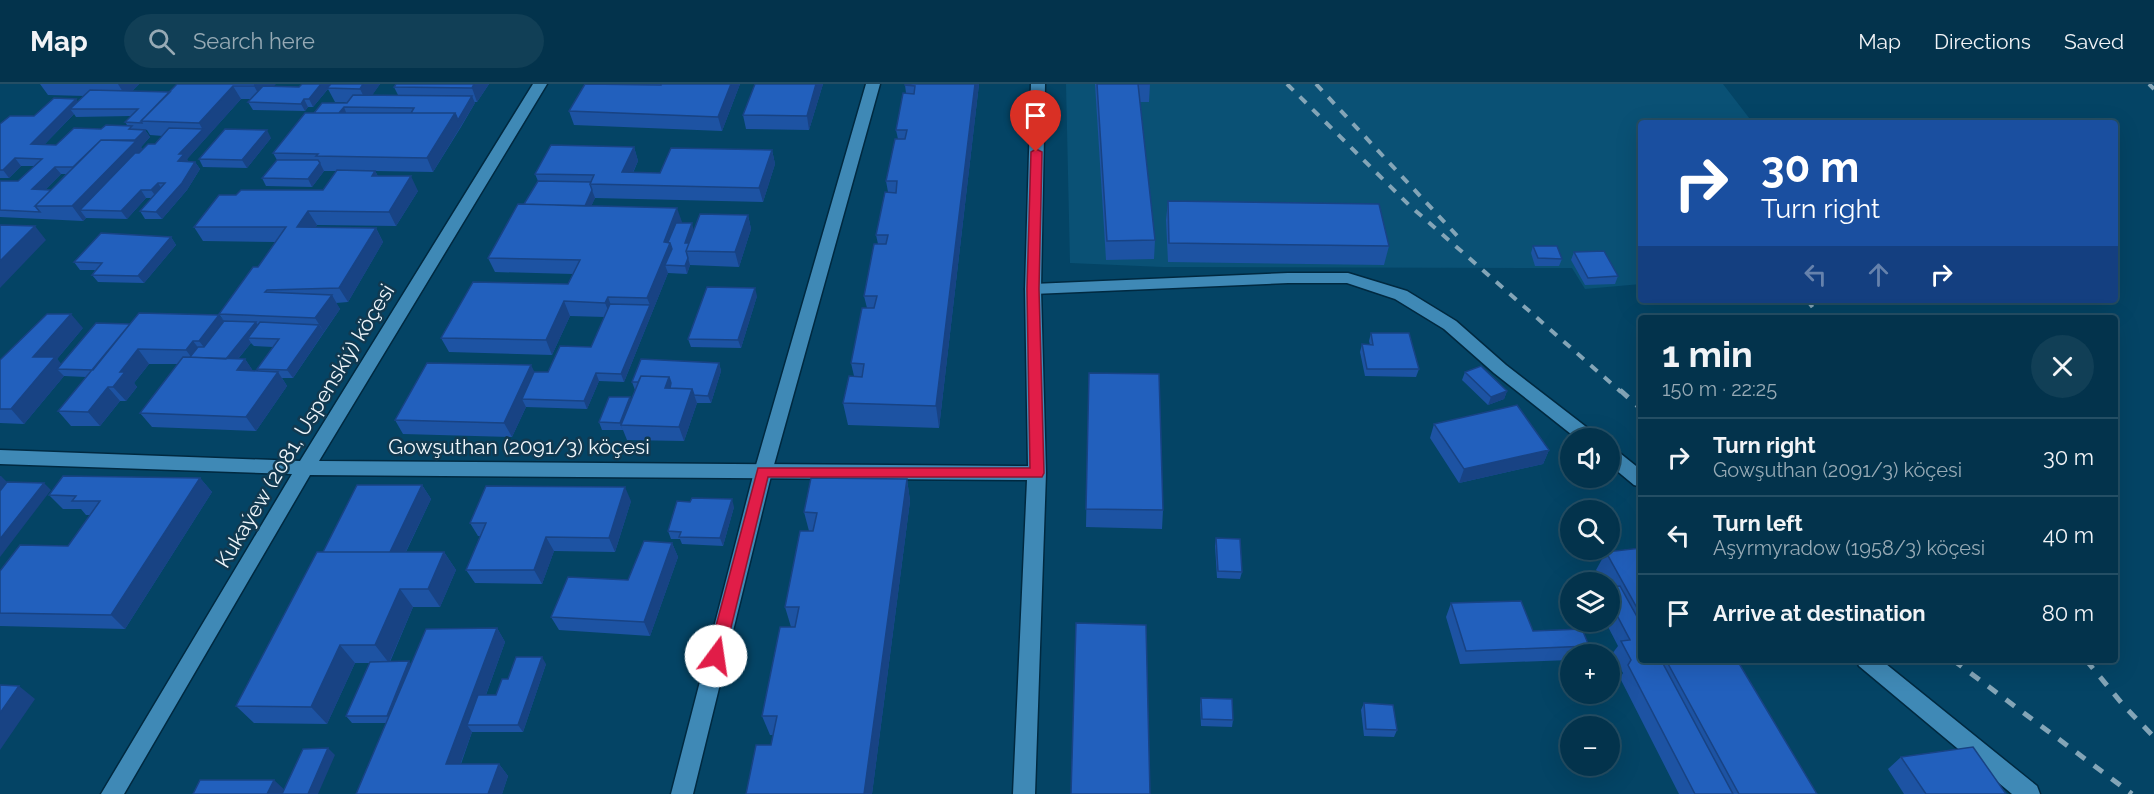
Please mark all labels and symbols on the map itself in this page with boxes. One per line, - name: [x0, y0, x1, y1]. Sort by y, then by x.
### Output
- pin: [1010, 90, 1061, 152]
- street label: Kukaýew (2081, Uspenskiý) köçesi: [210, 279, 399, 572]
- street label: Gowşuthan (2091/3) köçesi: [388, 434, 650, 459]
- position arrow: [684, 624, 748, 688]

